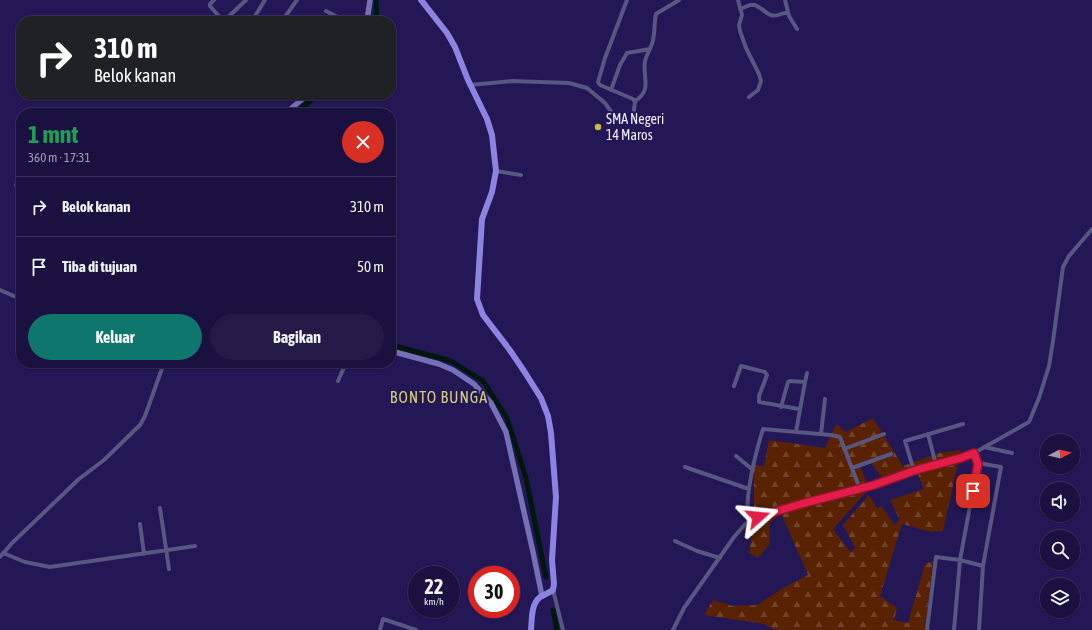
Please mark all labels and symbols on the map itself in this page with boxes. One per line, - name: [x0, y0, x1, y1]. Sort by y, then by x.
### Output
- place label: SMA Negeri 14 Maros: [606, 111, 664, 143]
- marker: SMA Negeri 14 Maros: [593, 122, 603, 132]
- district label: BONTO BUNGA: [390, 388, 488, 406]
- north arrow: [1040, 434, 1080, 474]
- pin: [956, 474, 990, 508]
- position arrow: [737, 496, 779, 538]
- speed limit sign: 30: [468, 566, 520, 618]

